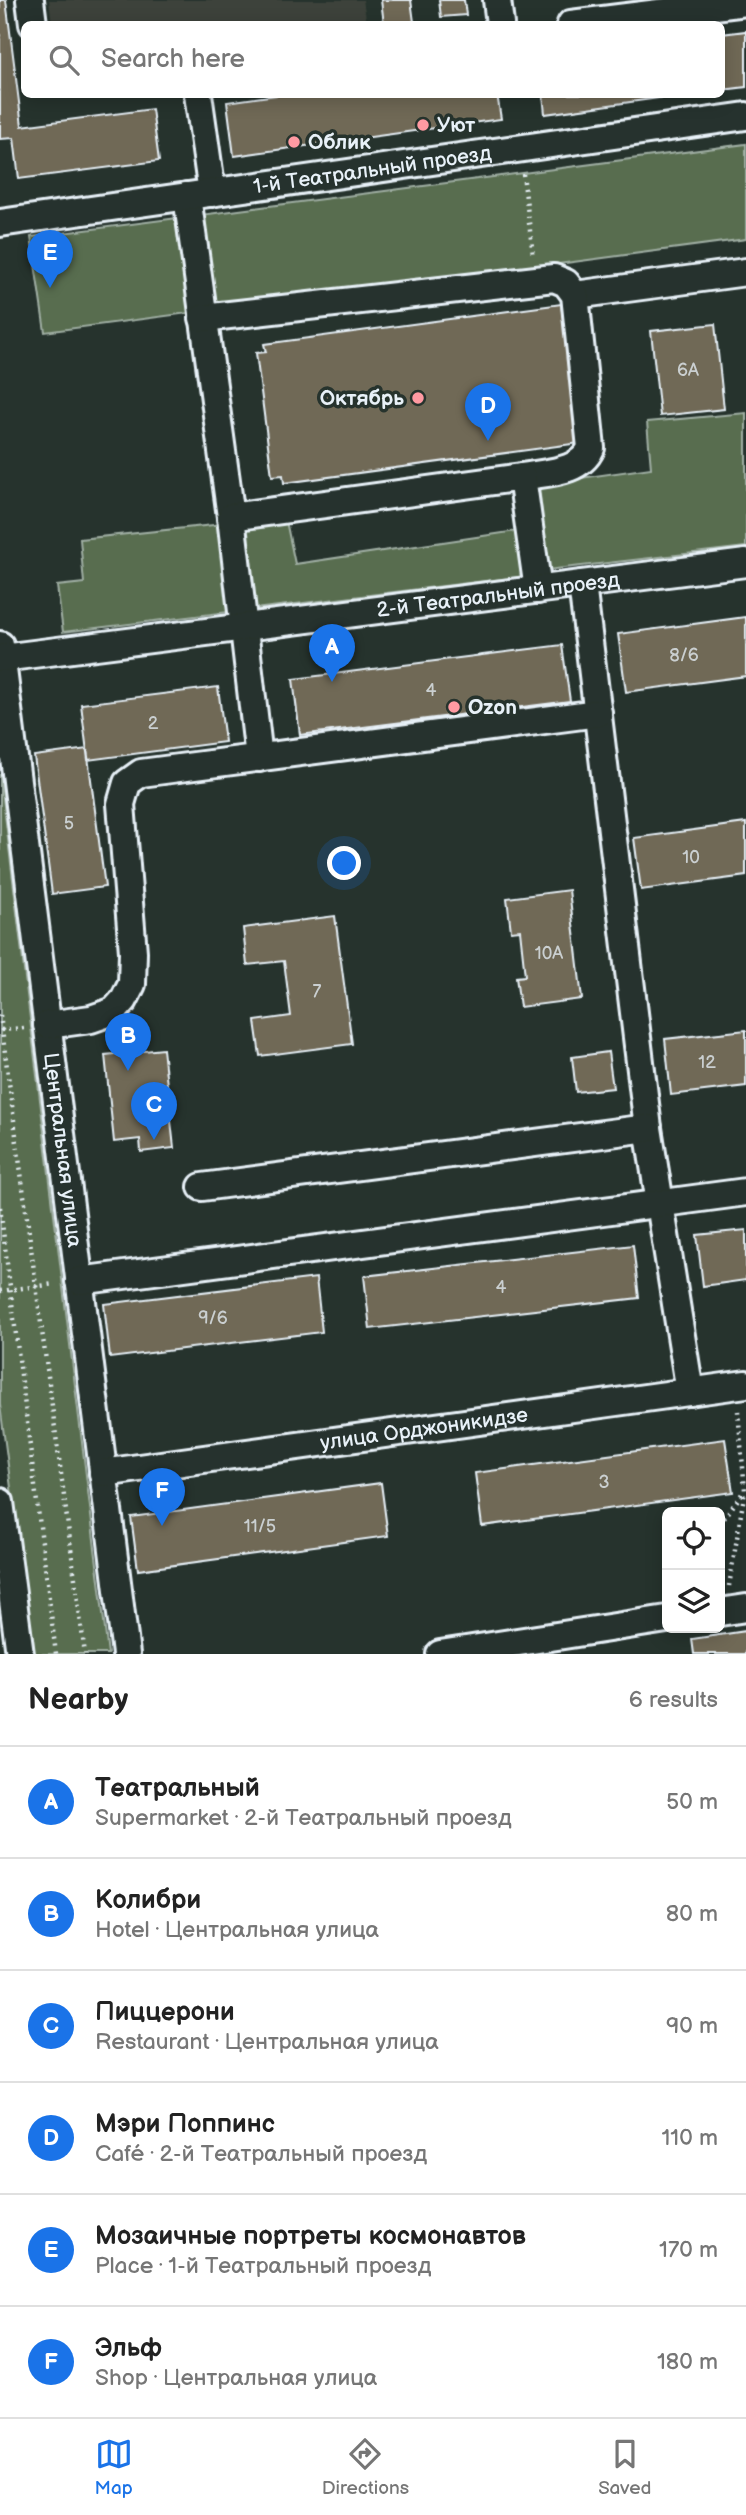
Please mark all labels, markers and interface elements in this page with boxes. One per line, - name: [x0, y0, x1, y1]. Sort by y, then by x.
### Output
- search box: [21, 21, 725, 98]
- icon: search: [45, 41, 83, 79]
- text: Search here: [101, 44, 245, 75]
- place label: Уют: [437, 113, 475, 138]
- marker: Уют: [415, 117, 431, 133]
- place label: Облик: [308, 130, 371, 155]
- marker: Облик: [286, 134, 302, 150]
- street label: 1-й Театральный проезд: [251, 140, 493, 199]
- pin: E: [27, 230, 73, 288]
- house number: 6А: [677, 360, 699, 381]
- pin: D: [465, 383, 511, 441]
- place label: Октябрь: [320, 386, 404, 411]
- marker: Октябрь: [410, 390, 426, 406]
- street label: 2-й Театральный проезд: [375, 567, 621, 623]
- pin: A: [309, 624, 355, 682]
- house number: 8/6: [669, 645, 699, 666]
- house number: 4: [426, 680, 437, 701]
- place label: Ozon: [468, 695, 517, 720]
- marker: Ozon: [446, 699, 462, 715]
- house number: 2: [148, 713, 159, 734]
- house number: 5: [64, 813, 74, 834]
- your location: [327, 846, 361, 880]
- house number: 10: [682, 847, 700, 868]
- house number: 10А: [535, 943, 563, 964]
- house number: 7: [313, 981, 322, 1002]
- pin: B: [105, 1013, 151, 1071]
- street label: Центральная улица: [39, 1051, 88, 1249]
- house number: 12: [698, 1052, 716, 1073]
- pin: C: [131, 1082, 177, 1140]
- house number: 4: [496, 1277, 507, 1298]
- house number: 9/6: [198, 1308, 228, 1329]
- street label: улица Орджоникидзе: [319, 1402, 530, 1455]
- pin: F: [139, 1468, 185, 1526]
- house number: 3: [598, 1472, 610, 1493]
- map controls: [662, 1507, 725, 1633]
- button: locate: [662, 1507, 725, 1570]
- house number: 11/5: [244, 1516, 276, 1537]
- button: layers: [662, 1570, 725, 1633]
- text: Nearby: [28, 1682, 128, 1718]
- text: 6 results: [629, 1686, 718, 1714]
- text: Театральный: [95, 1773, 260, 1804]
- text: A: [44, 1788, 58, 1816]
- text: 50 m: [666, 1788, 718, 1816]
- text: Supermarket · 2-й Театральный проезд: [95, 1804, 512, 1832]
- text: Колибри: [95, 1885, 201, 1916]
- text: B: [43, 1900, 59, 1928]
- text: 80 m: [666, 1900, 718, 1928]
- text: Hotel · Центральная улица: [95, 1916, 379, 1944]
- text: Пиццерони: [95, 1997, 235, 2028]
- text: C: [43, 2012, 59, 2040]
- text: 90 m: [666, 2012, 718, 2040]
- text: Restaurant · Центральная улица: [95, 2028, 439, 2056]
- text: Мэри Поппинс: [95, 2109, 275, 2140]
- text: D: [43, 2124, 59, 2152]
- text: 110 m: [661, 2124, 718, 2152]
- text: Café · 2-й Театральный проезд: [95, 2140, 427, 2168]
- text: Мозаичные портреты космонавтов: [95, 2221, 526, 2252]
- text: E: [44, 2236, 58, 2264]
- text: 170 m: [659, 2236, 718, 2264]
- text: Place · 1-й Театральный проезд: [95, 2252, 432, 2280]
- text: Эльф: [95, 2333, 162, 2364]
- text: F: [44, 2348, 58, 2376]
- text: 180 m: [657, 2348, 718, 2376]
- text: Shop · Центральная улица: [95, 2364, 377, 2392]
- tab: Map: [95, 2435, 133, 2500]
- tab: Directions: [322, 2435, 409, 2500]
- tab: Saved: [598, 2435, 651, 2500]

